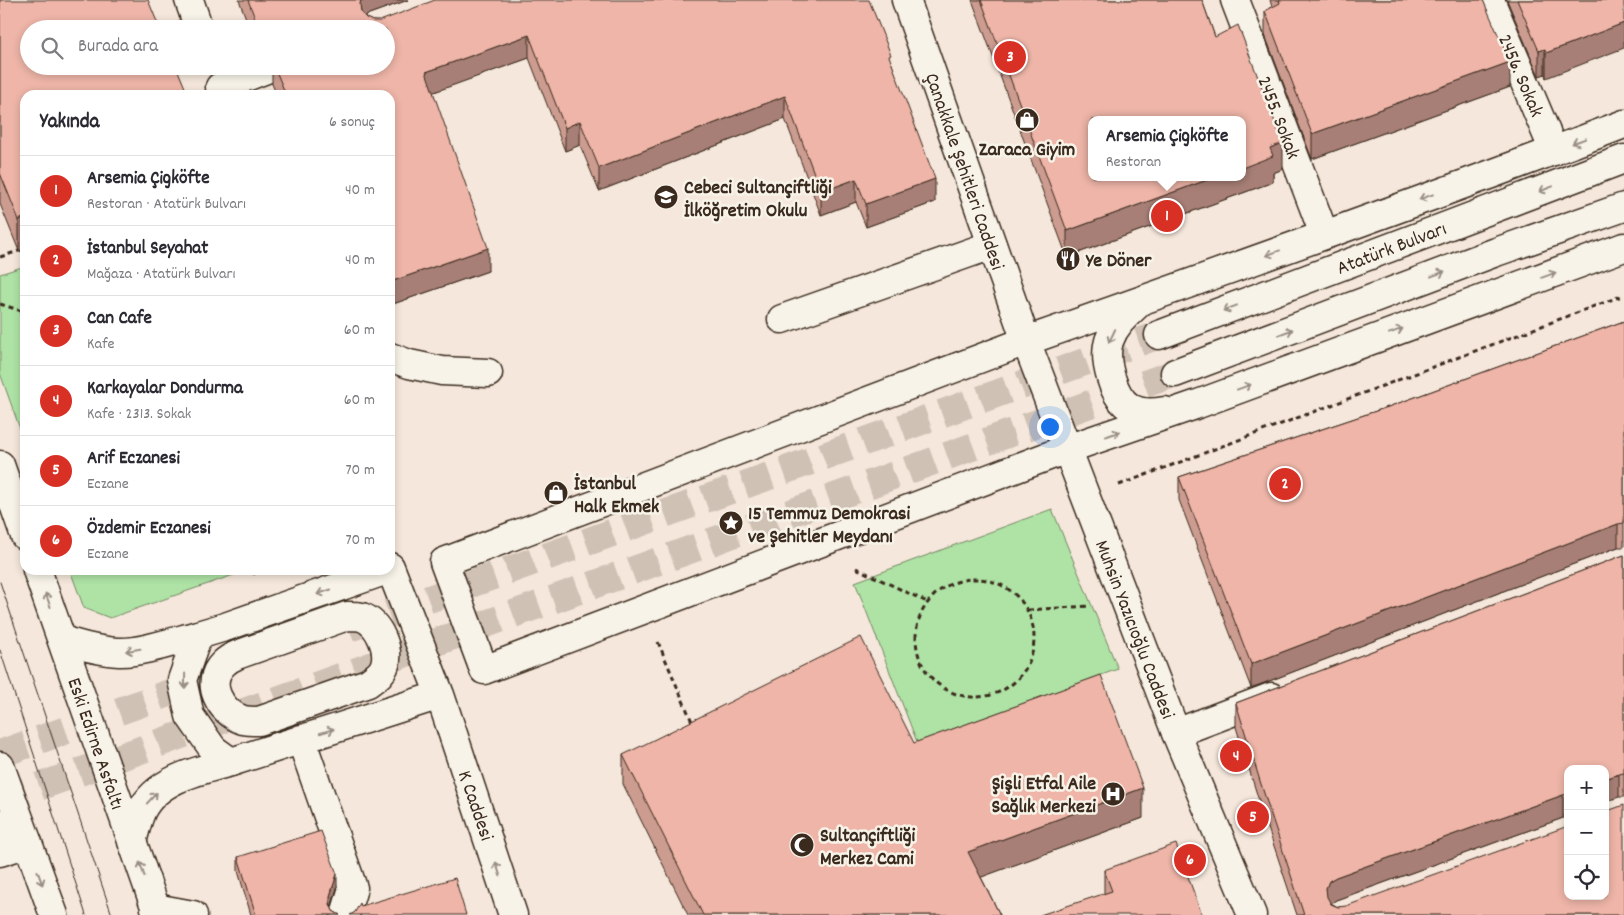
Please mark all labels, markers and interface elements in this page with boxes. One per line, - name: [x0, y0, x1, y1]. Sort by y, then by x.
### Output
- search box: [20, 20, 395, 75]
- street label: 2456. Sokak: [1489, 30, 1549, 122]
- icon: search: [38, 34, 66, 62]
- text: Burada ara: [78, 34, 158, 61]
- pin: 3: [994, 38, 1026, 76]
- street label: Çanakkale Şehitleri Caddesi: [916, 70, 1010, 274]
- street label: 2455. Sokak: [1249, 72, 1306, 164]
- shop icon: Zaraca Giyim: [1014, 107, 1040, 133]
- text: Yakında: [40, 108, 99, 138]
- text: 6 sonuç: [329, 111, 375, 134]
- popup: [1088, 116, 1246, 181]
- text: Arsemia Çigköfte: [1106, 124, 1228, 151]
- place label: Zaraca Giyim: [979, 137, 1075, 165]
- one-way arrow: [1571, 137, 1587, 146]
- text: Restoran: [1106, 151, 1161, 174]
- text: Arsemia Çigköfte: [87, 166, 210, 193]
- place label: Cebeci Sultançiftliği İlköğretim Okulu: [684, 175, 832, 226]
- text: 1: [54, 179, 58, 202]
- text: 40 m: [345, 179, 375, 202]
- school or university icon: Cebeci Sultançiftliği İlköğretim Okulu: [653, 184, 679, 210]
- one-way arrow: [1538, 185, 1553, 194]
- text: Restoran · Atatürk Bulvarı: [87, 193, 246, 216]
- one-way arrow: [1419, 193, 1434, 202]
- pin: 1: [1151, 197, 1183, 235]
- street label: Atatürk Bulvarı: [1333, 216, 1451, 284]
- text: İstanbul Seyahat: [87, 236, 208, 263]
- restaurant icon: Ye Döner: [1055, 246, 1081, 272]
- place label: Ye Döner: [1085, 248, 1152, 276]
- text: 2: [53, 249, 60, 272]
- text: 40 m: [345, 249, 375, 272]
- one-way arrow: [1266, 249, 1281, 258]
- text: Mağaza · Atatürk Bulvarı: [87, 263, 235, 286]
- one-way arrow: [1430, 269, 1445, 278]
- one-way arrow: [1540, 270, 1556, 279]
- one-way arrow: [1223, 304, 1238, 313]
- text: Can Cafe: [87, 306, 152, 333]
- text: 3: [52, 319, 60, 342]
- text: 60 m: [344, 319, 375, 342]
- one-way arrow: [1278, 326, 1293, 335]
- one-way arrow: [1388, 326, 1403, 335]
- one-way arrow: [1107, 328, 1117, 343]
- text: Kafe: [87, 333, 115, 356]
- text: Karkayalar Dondurma: [87, 376, 243, 403]
- one-way arrow: [1235, 382, 1251, 391]
- text: 4: [53, 389, 59, 412]
- text: 60 m: [344, 389, 375, 412]
- text: Kafe · 2313. Sokak: [87, 403, 191, 426]
- your location: [1037, 414, 1063, 440]
- one-way arrow: [1105, 428, 1121, 438]
- text: Arif Eczanesi: [87, 446, 180, 473]
- text: 5: [52, 459, 60, 482]
- text: 70 m: [345, 459, 375, 482]
- pin: 2: [1269, 465, 1301, 503]
- place label: İstanbul Halk Ekmek: [574, 471, 659, 522]
- text: Eczane: [87, 473, 129, 496]
- shop icon: İstanbul Halk Ekmek: [543, 480, 569, 506]
- place label: 15 Temmuz Demokrasi ve Şehitler Meydanı: [748, 501, 910, 552]
- place icon: 15 Temmuz Demokrasi ve Şehitler Meydanı: [718, 510, 744, 536]
- text: Özdemir Eczanesi: [87, 516, 211, 543]
- text: 6: [52, 529, 60, 552]
- text: 70 m: [345, 529, 375, 552]
- street label: Muhsin Yazıcıoğlu Caddesi: [1086, 537, 1180, 724]
- text: Eczane: [87, 543, 129, 566]
- one-way arrow: [317, 588, 332, 597]
- one-way arrow: [43, 593, 52, 608]
- one-way arrow: [126, 645, 142, 655]
- one-way arrow: [180, 673, 190, 689]
- street label: Eski Edirne Asfaltı: [59, 674, 130, 814]
- one-way arrow: [319, 725, 335, 735]
- pin: 4: [1220, 737, 1252, 775]
- map controls: [1564, 765, 1609, 900]
- button: +: [1564, 765, 1609, 810]
- street label: K Caddesi: [449, 767, 499, 845]
- place label: Şişli Etfal Aile Sağlık Merkezi: [992, 771, 1096, 822]
- hospital icon: Şişli Etfal Aile Sağlık Merkezi: [1100, 781, 1126, 807]
- one-way arrow: [146, 792, 158, 805]
- pin: 5: [1237, 798, 1269, 836]
- button: −: [1564, 810, 1609, 855]
- place label: Sultançiftliği Merkez Cami: [820, 823, 915, 874]
- mosque icon: Sultançiftliği Merkez Cami: [789, 832, 815, 858]
- pin: 6: [1174, 841, 1206, 879]
- button: locate: [1564, 855, 1609, 900]
- one-way arrow: [493, 861, 502, 877]
- one-way arrow: [137, 862, 146, 877]
- one-way arrow: [36, 870, 45, 885]

